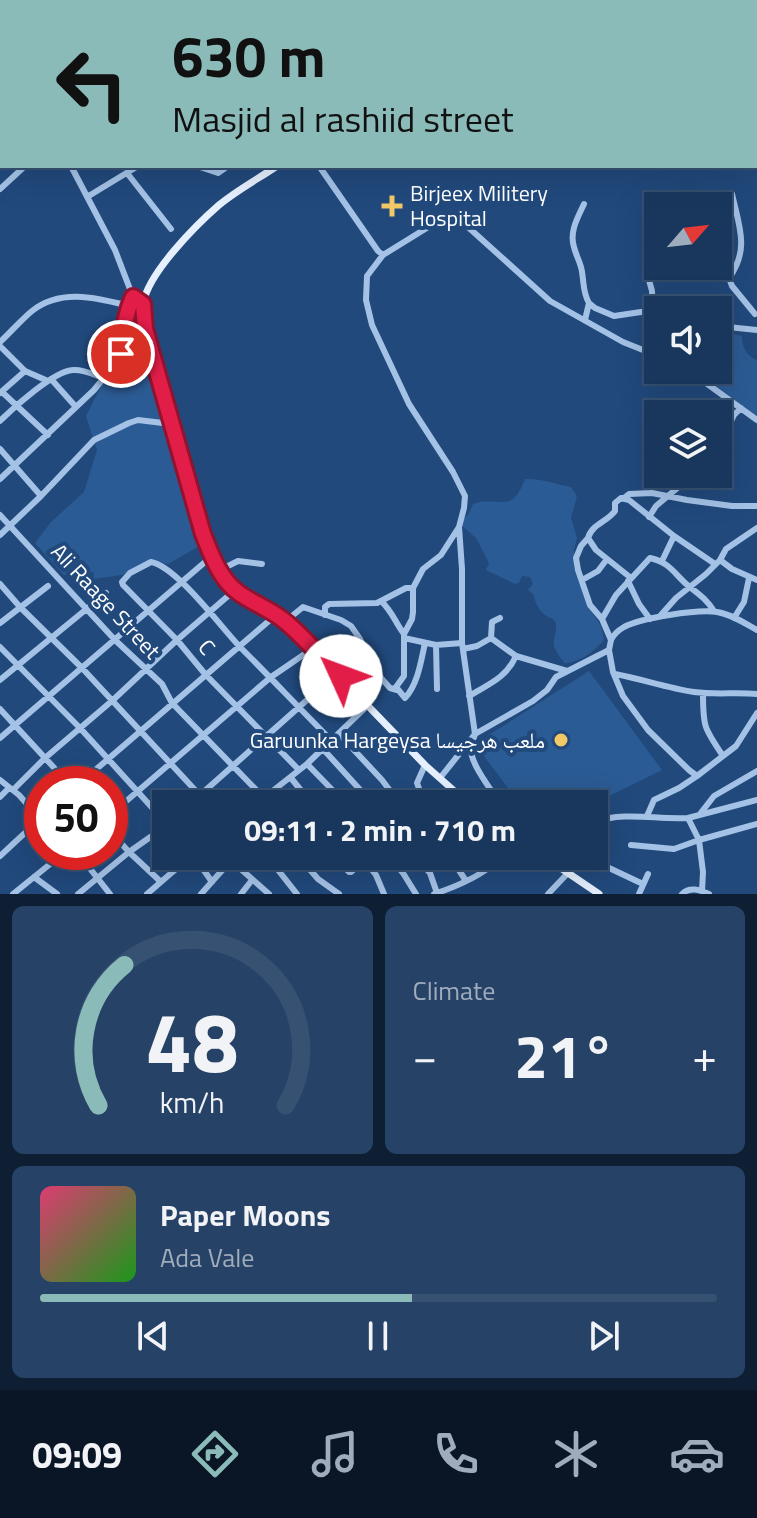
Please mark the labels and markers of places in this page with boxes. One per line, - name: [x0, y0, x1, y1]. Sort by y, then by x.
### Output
- place label: Birjeex Militery Hospital: [410, 176, 548, 235]
- marker: Birjeex Militery Hospital: [381, 195, 403, 217]
- pin: [87, 320, 155, 388]
- place label: Garuunka Hargeysa ملعب هرجيسا: [250, 723, 545, 757]
- marker: Garuunka Hargeysa ملعب هرجيسا: [552, 731, 570, 749]

